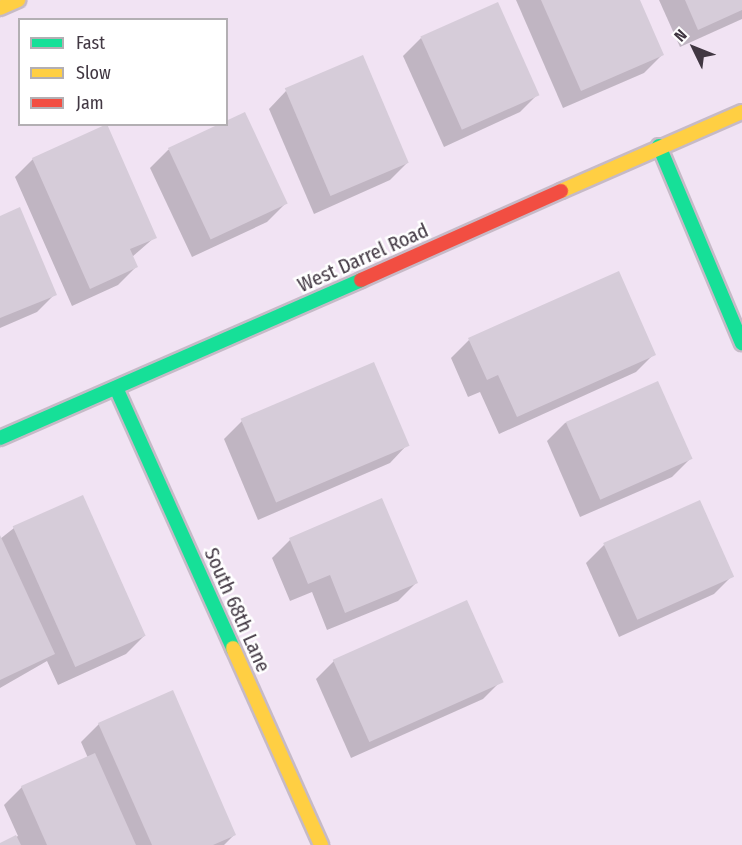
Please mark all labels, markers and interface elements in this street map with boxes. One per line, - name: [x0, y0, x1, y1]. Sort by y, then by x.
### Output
- legend: [18, 18, 228, 126]
- north arrow: [664, 18, 724, 78]
- text: N: [670, 25, 691, 45]
- text: Fast: [76, 32, 105, 54]
- text: Slow: [76, 62, 111, 84]
- text: Jam: [76, 92, 104, 114]
- street label: West Darrel Road: [294, 218, 432, 298]
- street label: South 68th Lane: [199, 544, 275, 676]

